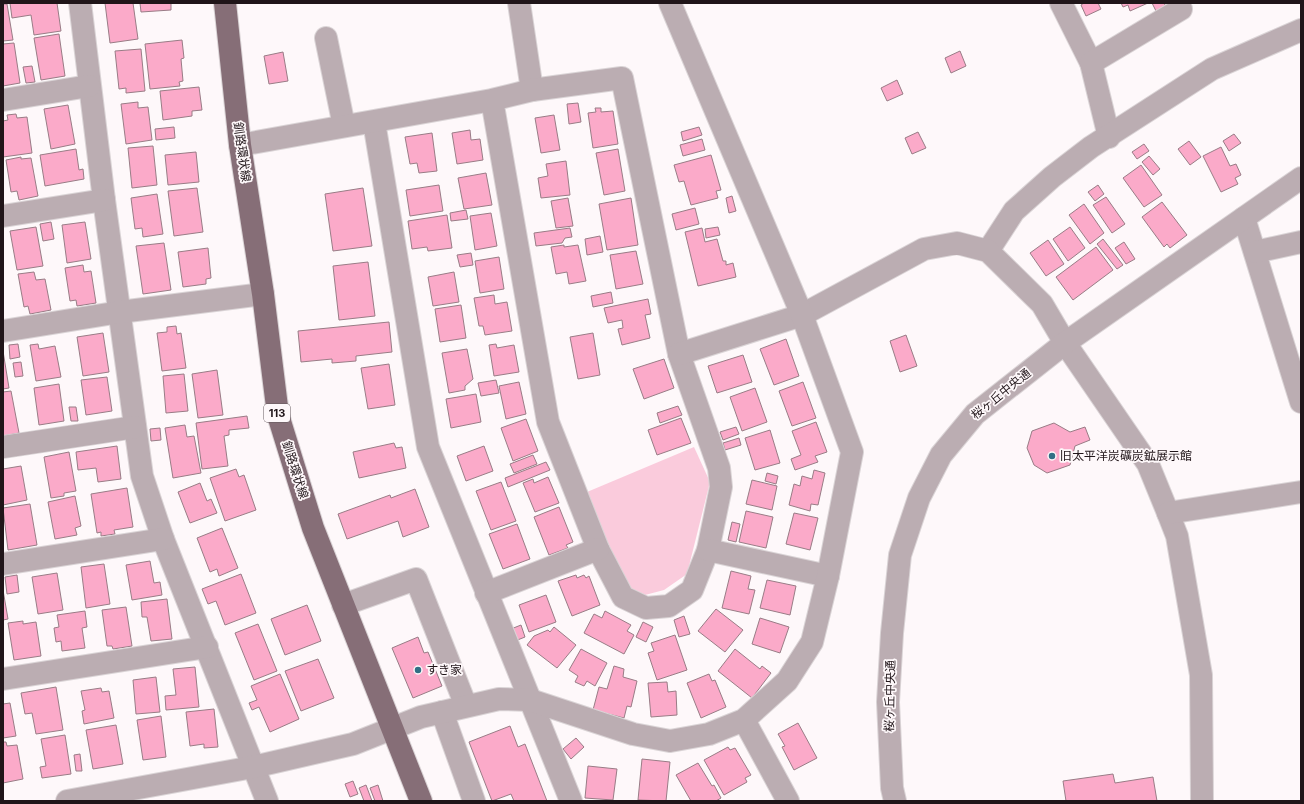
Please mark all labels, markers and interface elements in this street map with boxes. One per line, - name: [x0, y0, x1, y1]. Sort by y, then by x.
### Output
- street label: 釧路環状線: [231, 121, 254, 183]
- street label: 桜ヶ丘中央通: [968, 365, 1033, 422]
- road number: 113: [264, 404, 290, 422]
- street label: 釧路環状線: [279, 439, 312, 501]
- place label: 旧太平洋炭礦炭鉱展示館: [1060, 448, 1192, 463]
- marker: 旧太平洋炭礦炭鉱展示館: [1047, 451, 1057, 461]
- street label: 桜ヶ丘中央通: [881, 660, 898, 732]
- place label: すき家: [426, 662, 462, 677]
- marker: すき家: [413, 665, 423, 675]

